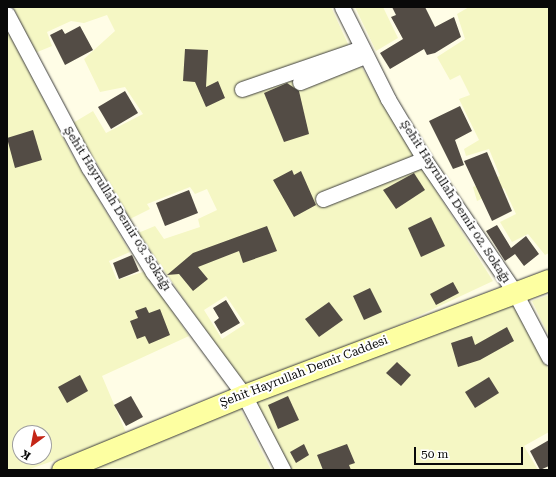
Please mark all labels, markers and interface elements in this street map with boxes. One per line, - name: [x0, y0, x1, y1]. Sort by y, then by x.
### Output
- street label: Şehit Hayrullah Demir 02. Sokağı: [397, 118, 513, 286]
- street label: Şehit Hayrullah Demir 03. Sokağı: [60, 124, 174, 294]
- street label: Şehit Hayrullah Demir Caddesi: [218, 333, 390, 411]
- north arrow: [12, 425, 52, 465]
- scale bar: [416, 439, 525, 465]
- text: K: [19, 447, 33, 463]
- text: 50 m: [421, 447, 448, 461]

